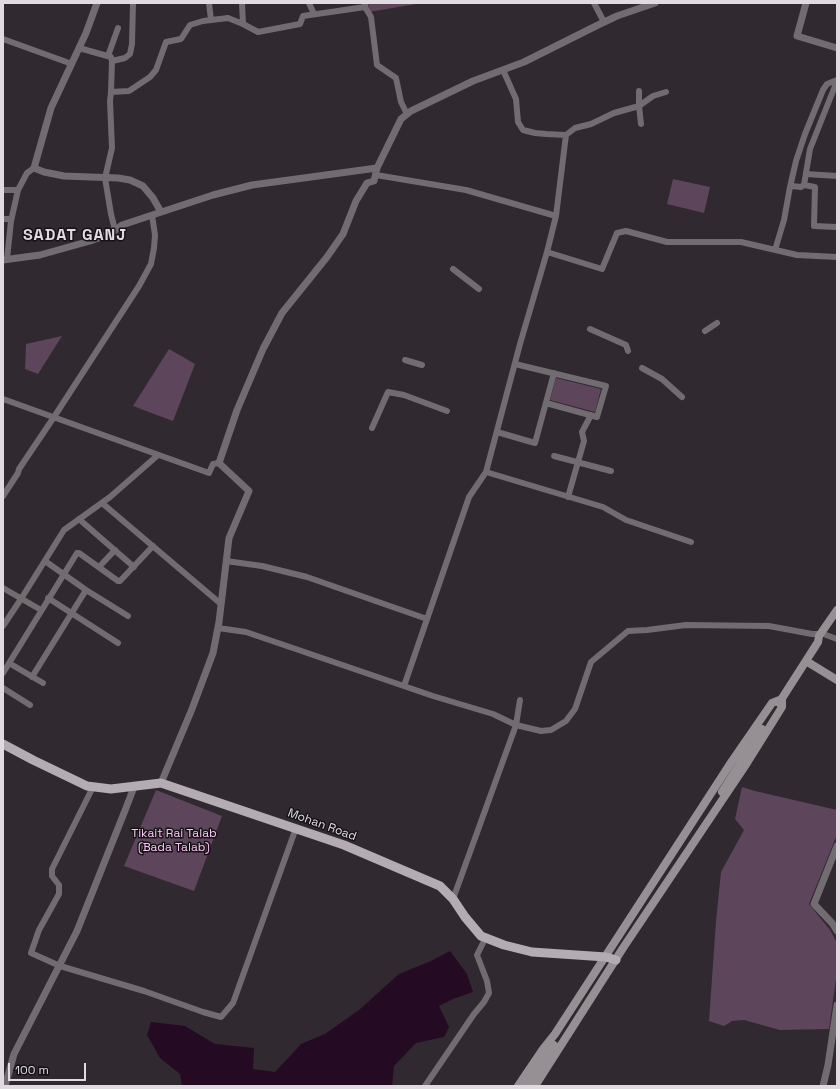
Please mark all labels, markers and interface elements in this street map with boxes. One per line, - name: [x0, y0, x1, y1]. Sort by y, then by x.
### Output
- district label: SADAT GANJ: [23, 226, 127, 246]
- street label: Mohan Road: [286, 806, 358, 844]
- park label: Tikait Rai Talab (Bada Talab): [131, 827, 217, 855]
- scale bar: [10, 1055, 88, 1081]
- text: 100 m: [15, 1062, 49, 1078]

